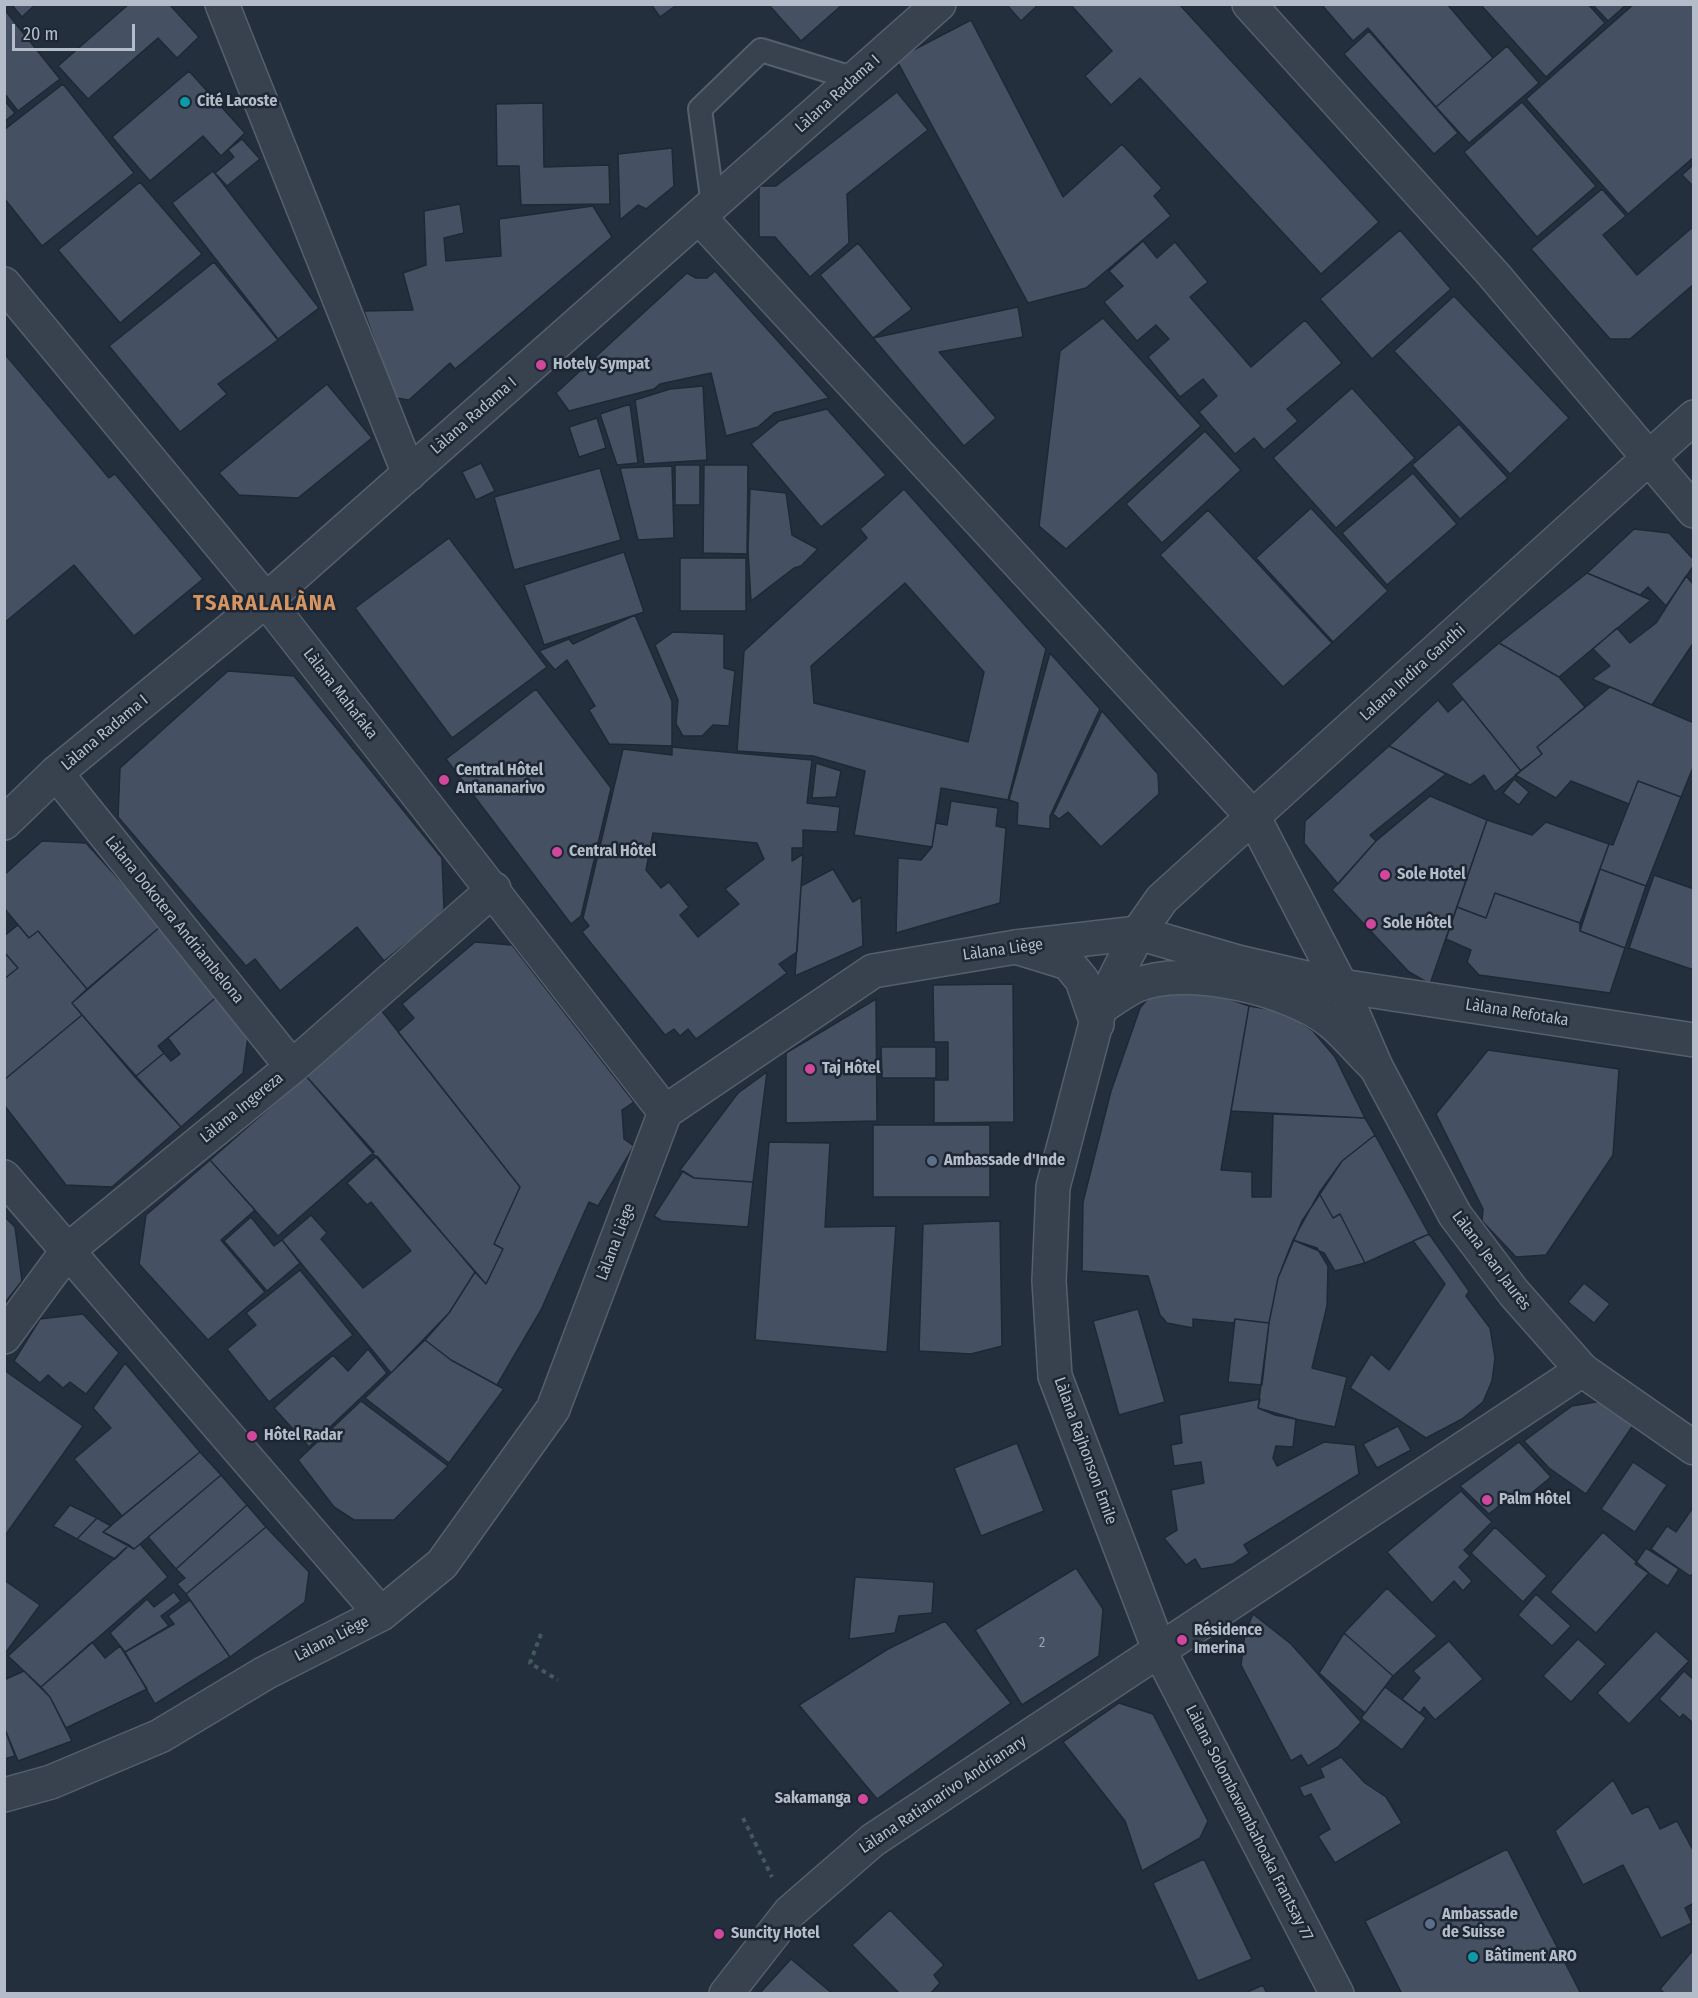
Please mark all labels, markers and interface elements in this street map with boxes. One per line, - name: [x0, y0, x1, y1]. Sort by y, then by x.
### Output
- scale bar: [15, 12, 138, 50]
- text: 20 m: [23, 23, 58, 45]
- street label: Làlana Radama I: [792, 51, 884, 137]
- place label: Cité Lacoste: [197, 92, 277, 112]
- marker: Cité Lacoste: [178, 95, 192, 109]
- place label: Hotely Sympat: [553, 355, 650, 375]
- marker: Hotely Sympat: [534, 358, 548, 372]
- street label: Làlana Radama I: [427, 373, 521, 459]
- district label: TSARALALÀNA: [193, 591, 337, 617]
- street label: Lalana Indira Gandhi: [1356, 621, 1470, 725]
- street label: Làlana Mahafaka: [299, 645, 381, 743]
- street label: Làlana Radama I: [58, 691, 152, 775]
- place label: Central Hôtel Antananarivo: [456, 761, 545, 799]
- marker: Central Hôtel Antananarivo: [437, 773, 451, 787]
- street label: Làlana Dokotera Andriambelona: [100, 832, 248, 1008]
- place label: Central Hôtel: [569, 842, 656, 862]
- marker: Central Hôtel: [550, 845, 564, 859]
- place label: Sole Hotel: [1397, 865, 1466, 885]
- marker: Sole Hotel: [1378, 868, 1392, 882]
- place label: Sole Hôtel: [1383, 914, 1452, 934]
- marker: Sole Hôtel: [1364, 917, 1378, 931]
- street label: Làlana Liège: [962, 935, 1044, 965]
- street label: Làlana Refotaka: [1464, 995, 1570, 1031]
- place label: Taj Hôtel: [822, 1059, 880, 1079]
- marker: Taj Hôtel: [803, 1062, 817, 1076]
- street label: Làlana Ingereza: [197, 1069, 287, 1147]
- place label: Ambassade d'Inde: [944, 1151, 1065, 1171]
- marker: Ambassade d'Inde: [925, 1154, 939, 1168]
- street label: Làlana Liège: [593, 1201, 639, 1283]
- street label: Làlana Jean Jaurès: [1447, 1208, 1535, 1314]
- street label: Làlana Rajhonson Emile: [1049, 1375, 1121, 1527]
- place label: Hôtel Radar: [264, 1426, 343, 1446]
- marker: Hôtel Radar: [245, 1429, 259, 1443]
- place label: Palm Hôtel: [1499, 1490, 1571, 1510]
- marker: Palm Hôtel: [1480, 1493, 1494, 1507]
- street label: Làlana Liège: [292, 1612, 372, 1666]
- place label: Résidence Imerina: [1194, 1621, 1262, 1659]
- marker: Résidence Imerina: [1175, 1633, 1189, 1647]
- house number: 2: [1039, 1635, 1045, 1651]
- street label: Làlana Solombavambahoaka Frantsay 77: [1181, 1702, 1317, 1944]
- street label: Làlana Ratianarivo Andrianary: [856, 1732, 1030, 1858]
- place label: Sakamanga: [775, 1789, 851, 1809]
- marker: Sakamanga: [856, 1792, 870, 1806]
- place label: Ambassade de Suisse: [1442, 1905, 1518, 1943]
- marker: Ambassade de Suisse: [1423, 1917, 1437, 1931]
- place label: Suncity Hotel: [731, 1924, 820, 1944]
- marker: Suncity Hotel: [712, 1927, 726, 1941]
- place label: Bâtiment ARO: [1485, 1947, 1577, 1967]
- marker: Bâtiment ARO: [1466, 1950, 1480, 1964]

